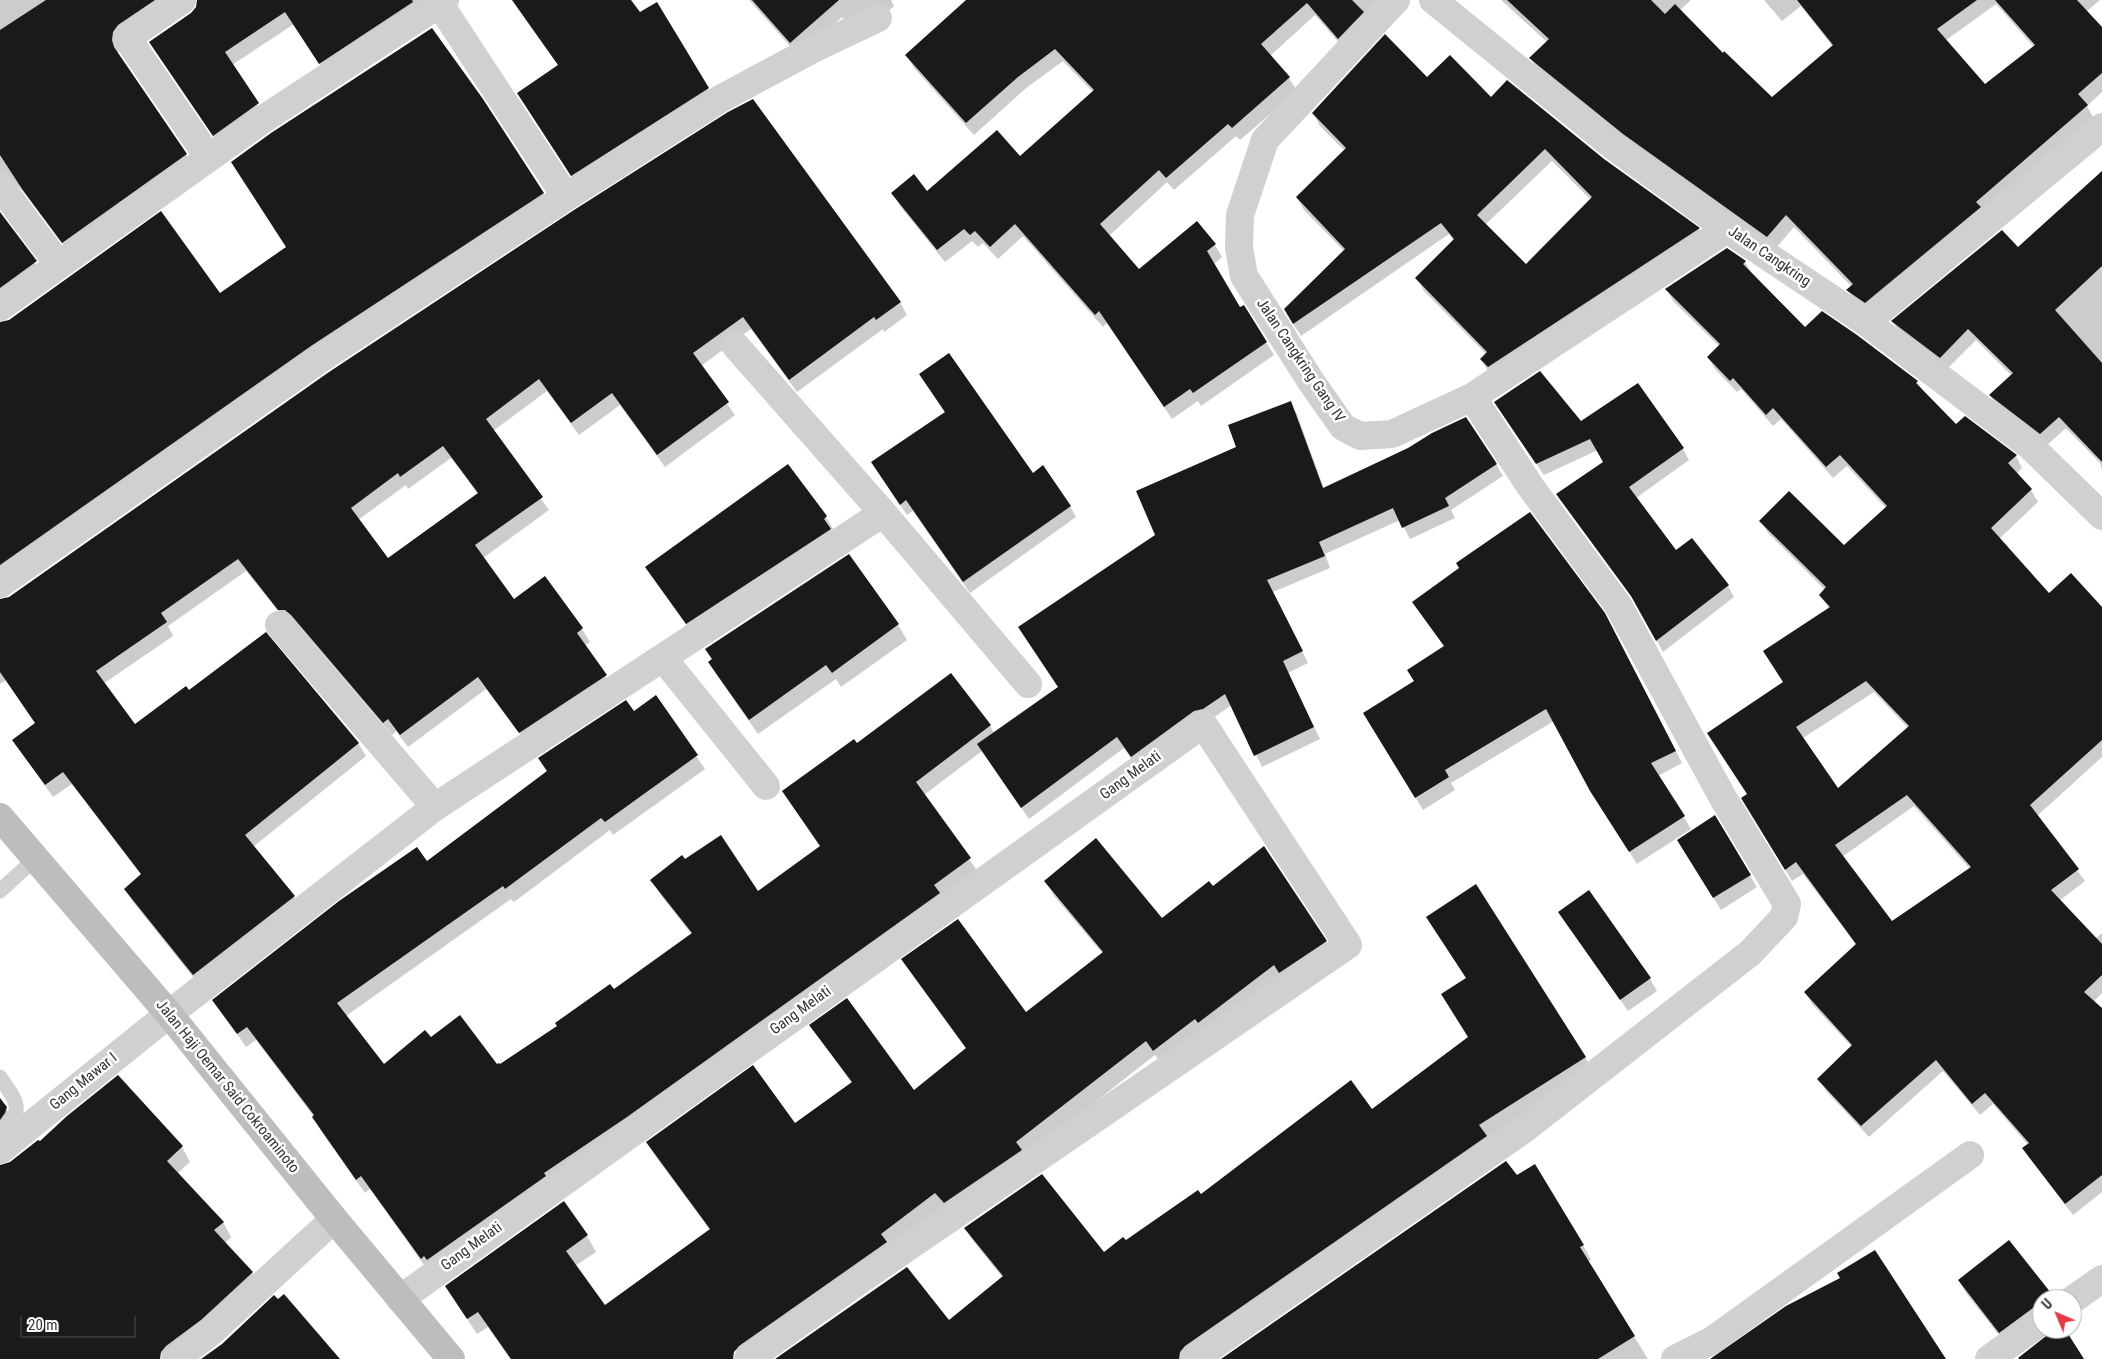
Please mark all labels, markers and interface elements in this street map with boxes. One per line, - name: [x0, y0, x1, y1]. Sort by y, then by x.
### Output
- street label: Jalan Cangkring: [1724, 223, 1814, 291]
- street label: Jalan Cangkring Gang IV: [1252, 296, 1348, 426]
- street label: Gang Melati: [1097, 748, 1165, 804]
- street label: Gang Melati: [767, 983, 835, 1039]
- street label: Jalan Haji Oemar Said Cokroaminoto: [152, 997, 302, 1177]
- street label: Gang Mawar I: [47, 1049, 121, 1115]
- street label: Gang Melati: [438, 1219, 506, 1275]
- north arrow: [2032, 1289, 2082, 1339]
- text: U: [2039, 1296, 2056, 1313]
- scale bar: [22, 1306, 139, 1338]
- text: 20 m: [28, 1316, 58, 1334]

